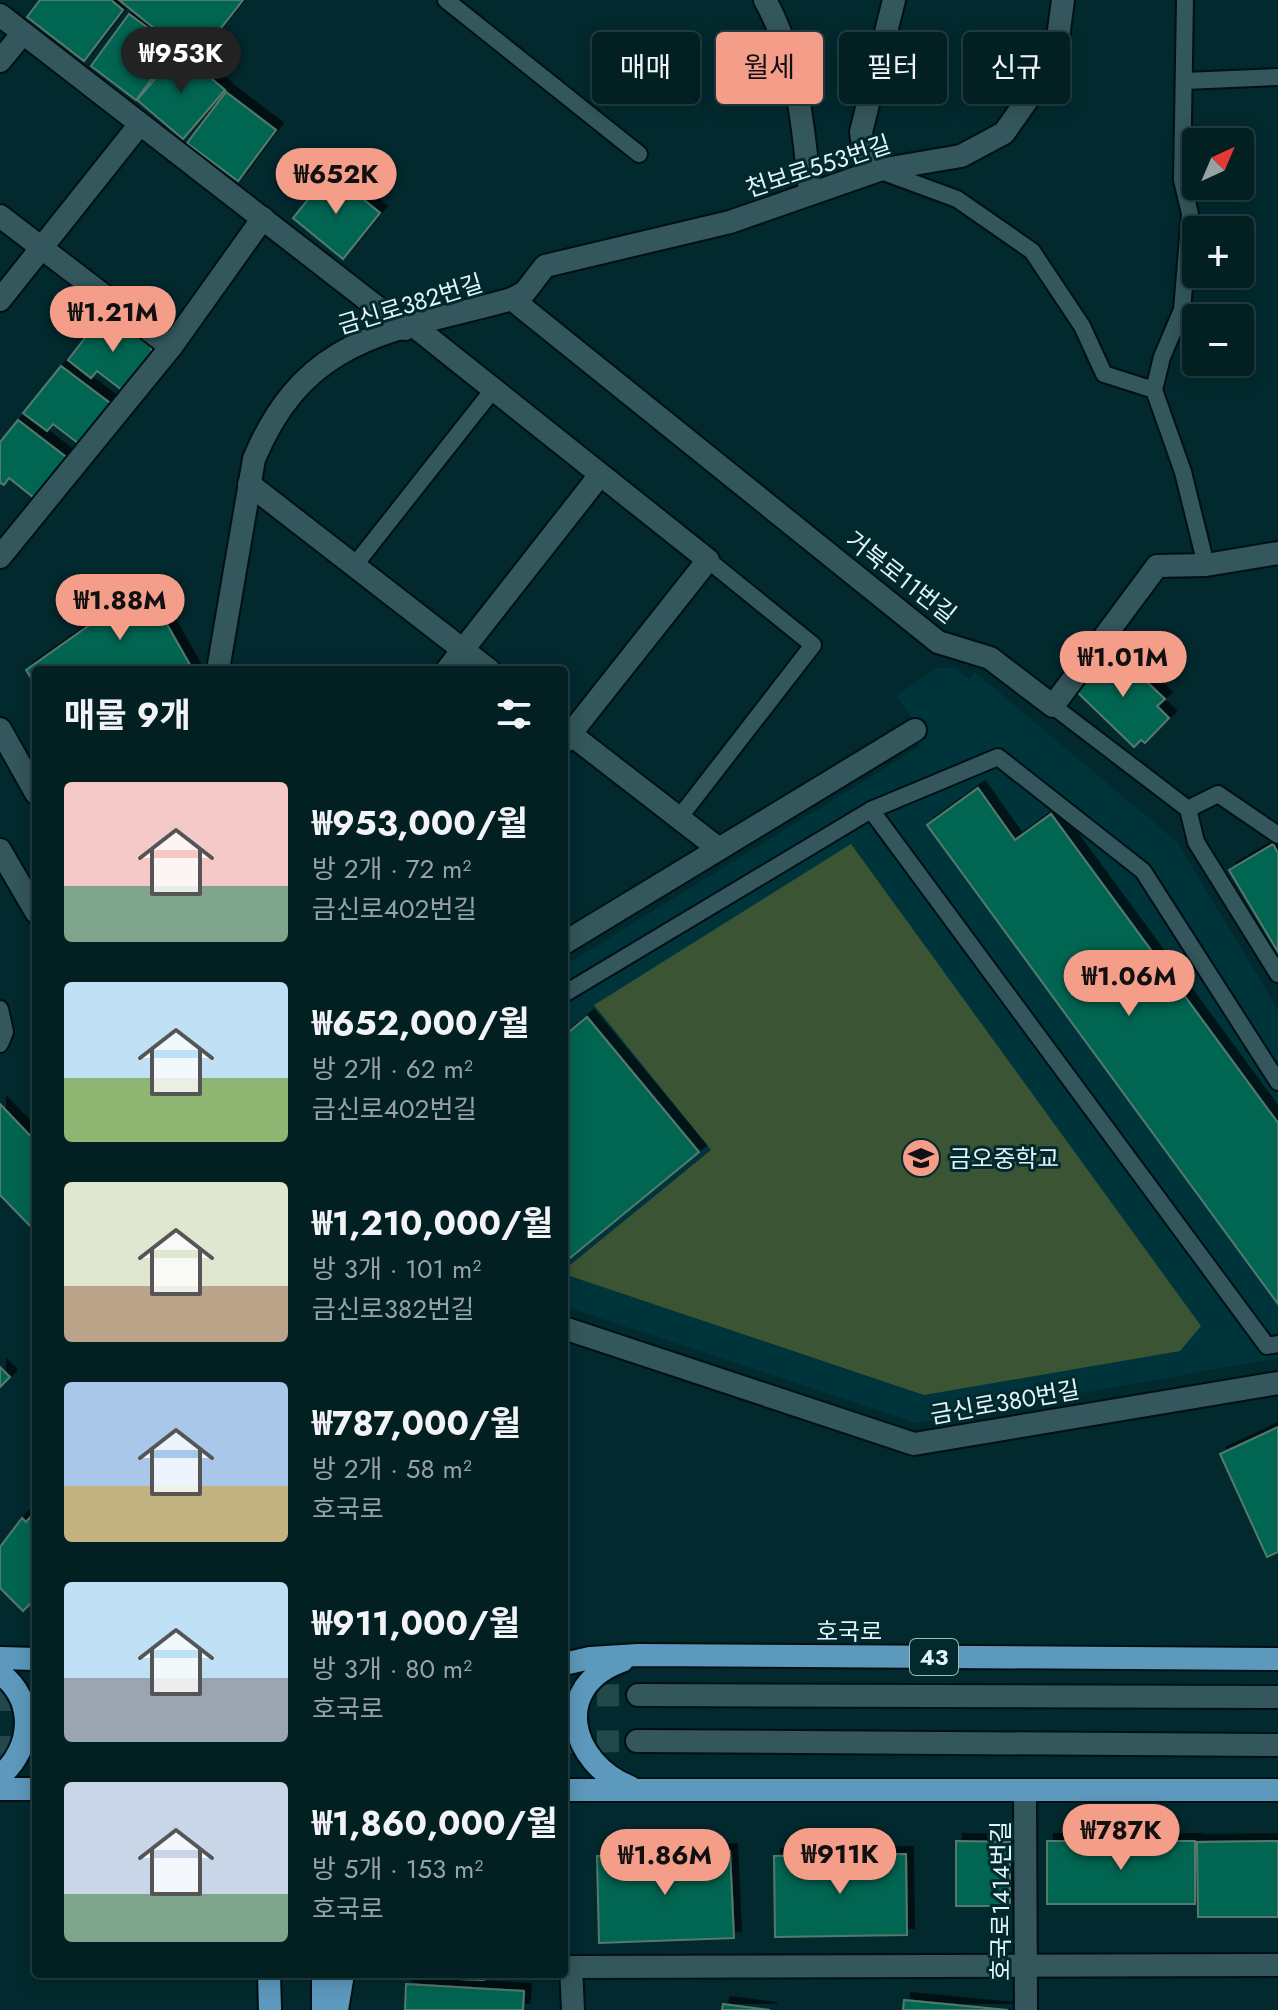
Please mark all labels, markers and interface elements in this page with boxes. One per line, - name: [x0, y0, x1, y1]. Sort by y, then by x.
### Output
- pin: ₩953K: [125, 27, 237, 95]
- chip: 매매: [592, 32, 700, 104]
- chip: 월세: [716, 32, 823, 104]
- chip: 필터: [839, 32, 947, 104]
- chip: 신규: [963, 32, 1070, 104]
- text: ₩953K: [139, 34, 223, 72]
- street label: 천보로553번길: [741, 126, 895, 206]
- north arrow: [1182, 128, 1254, 200]
- map controls: [1182, 128, 1254, 376]
- pin: ₩652K: [280, 148, 392, 216]
- text: ₩652K: [294, 155, 378, 193]
- button: +: [1182, 216, 1254, 288]
- street label: 금신로382번길: [333, 265, 487, 343]
- pin: ₩1.21M: [48, 286, 178, 354]
- text: ₩1.21M: [68, 293, 158, 331]
- button: −: [1182, 304, 1254, 376]
- street label: 거북로11번길: [838, 523, 964, 631]
- pin: ₩1.88M: [55, 574, 185, 642]
- text: ₩1.88M: [74, 581, 166, 619]
- pin: ₩1.01M: [1058, 631, 1188, 699]
- text: ₩1.01M: [1078, 638, 1168, 676]
- text: 매물 9개: [64, 691, 191, 740]
- icon: filters: [492, 692, 536, 736]
- text: ₩953,000/월: [312, 799, 528, 848]
- icon: home: [128, 814, 224, 910]
- text: 방 2개 · 72 m²: [312, 850, 471, 888]
- text: 금신로402번길: [312, 890, 477, 928]
- pin: ₩1.06M: [1064, 950, 1194, 1018]
- text: ₩1.06M: [1082, 957, 1176, 995]
- text: ₩652,000/월: [312, 999, 530, 1048]
- icon: home: [128, 1014, 224, 1110]
- text: 방 2개 · 62 m²: [312, 1050, 473, 1088]
- text: 금신로402번길: [312, 1090, 477, 1128]
- school or university icon: 금오중학교: [900, 1137, 942, 1179]
- place label: 금오중학교: [949, 1141, 1059, 1176]
- text: ₩1,210,000/월: [312, 1199, 553, 1248]
- icon: home: [128, 1214, 224, 1310]
- text: 방 3개 · 101 m²: [312, 1250, 481, 1288]
- text: 금신로382번길: [312, 1290, 475, 1328]
- street label: 금신로380번길: [928, 1372, 1082, 1432]
- text: ₩787,000/월: [312, 1399, 521, 1448]
- icon: home: [128, 1414, 224, 1510]
- text: 방 2개 · 58 m²: [312, 1450, 472, 1488]
- text: 호국로: [312, 1490, 384, 1528]
- text: ₩911,000/월: [312, 1599, 520, 1648]
- icon: home: [128, 1614, 224, 1710]
- street label: 호국로: [816, 1614, 882, 1649]
- road number: 43: [910, 1639, 958, 1675]
- text: 방 3개 · 80 m²: [312, 1650, 472, 1688]
- text: 호국로: [312, 1690, 384, 1728]
- text: ₩1,860,000/월: [312, 1799, 557, 1848]
- pin: ₩787K: [1065, 1804, 1177, 1872]
- text: ₩787K: [1081, 1811, 1161, 1849]
- icon: home: [128, 1814, 224, 1910]
- street label: 호국로1414번길: [983, 1821, 1018, 1981]
- pin: ₩911K: [784, 1828, 896, 1896]
- pin: ₩1.86M: [600, 1829, 730, 1897]
- text: ₩911K: [801, 1835, 879, 1873]
- text: ₩1.86M: [618, 1836, 712, 1874]
- text: 방 5개 · 153 m²: [312, 1850, 483, 1888]
- text: 호국로: [312, 1890, 384, 1928]

